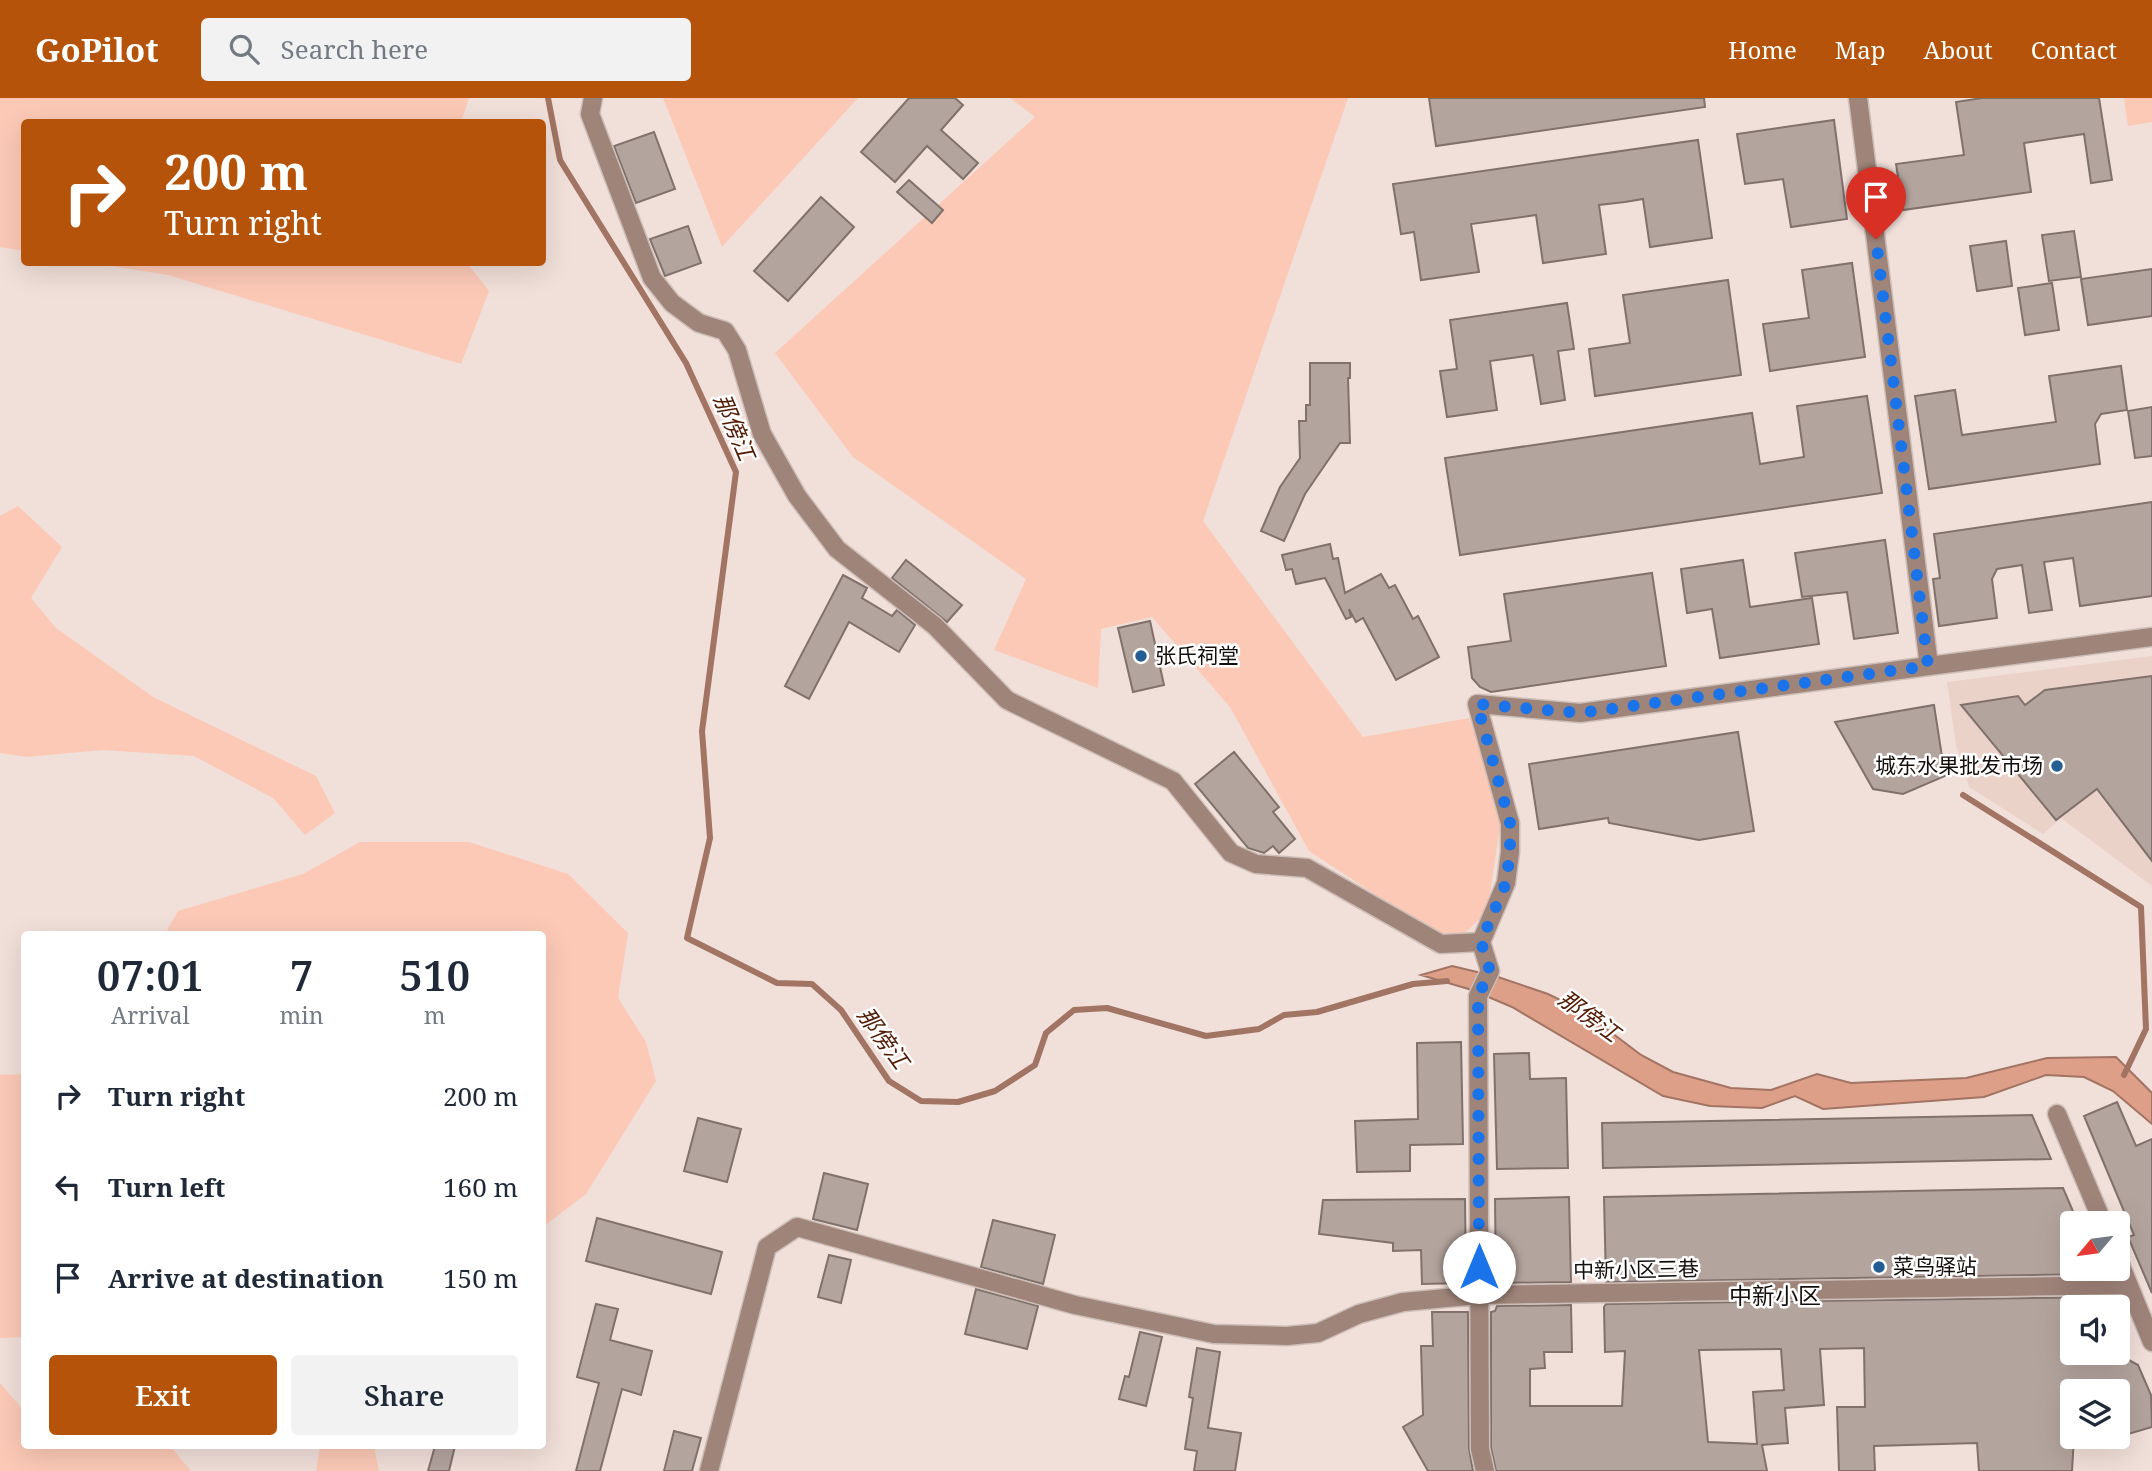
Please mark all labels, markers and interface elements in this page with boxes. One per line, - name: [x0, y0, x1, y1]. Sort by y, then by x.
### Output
- search box: [201, 18, 691, 81]
- text: GoPilot: [35, 27, 159, 72]
- icon: search: [225, 30, 263, 68]
- text: Search here: [281, 31, 428, 67]
- text: Home: [1728, 33, 1797, 66]
- text: Map: [1835, 33, 1886, 66]
- text: About: [1924, 33, 1993, 66]
- text: Contact: [2031, 33, 2117, 66]
- text: 200 m: [164, 138, 308, 204]
- icon: right: [49, 147, 140, 238]
- pin: [1846, 167, 1906, 239]
- icon: arrive: [1857, 178, 1895, 216]
- text: Turn right: [164, 201, 322, 244]
- water label: 那傍江: [707, 389, 764, 467]
- place label: 张氏祠堂: [1155, 641, 1239, 669]
- marker: 张氏祠堂: [1133, 648, 1149, 664]
- place label: 城东水果批发市场: [1875, 751, 2043, 779]
- marker: 城东水果批发市场: [2049, 758, 2065, 774]
- text: 07:01: [97, 946, 204, 1003]
- text: 7: [290, 946, 313, 1003]
- text: 510: [399, 946, 470, 1003]
- water label: 那傍江: [1552, 982, 1629, 1050]
- text: Arrival: [111, 999, 190, 1031]
- text: min: [280, 999, 324, 1031]
- text: m: [424, 999, 446, 1031]
- water label: 那傍江: [851, 1000, 919, 1077]
- icon: right: [49, 1077, 87, 1115]
- text: Turn right: [108, 1078, 245, 1114]
- text: 200 m: [443, 1078, 518, 1114]
- icon: left: [49, 1168, 87, 1206]
- text: Turn left: [108, 1169, 225, 1205]
- text: 160 m: [443, 1169, 518, 1205]
- north arrow: [2060, 1211, 2130, 1281]
- map controls: [2060, 1211, 2130, 1449]
- position arrow: [1442, 1230, 1516, 1304]
- place label: 菜鸟驿站: [1893, 1252, 1977, 1280]
- street label: 中新小区三巷: [1573, 1254, 1699, 1284]
- icon: arrive: [49, 1259, 87, 1297]
- marker: 菜鸟驿站: [1871, 1259, 1887, 1275]
- text: Arrive at destination: [108, 1260, 384, 1296]
- text: 150 m: [443, 1260, 518, 1296]
- district label: 中新小区: [1729, 1279, 1821, 1311]
- button: sound: [2060, 1295, 2130, 1365]
- button: Exit: [49, 1355, 277, 1435]
- button: Share: [291, 1355, 518, 1435]
- button: layers: [2060, 1379, 2130, 1449]

